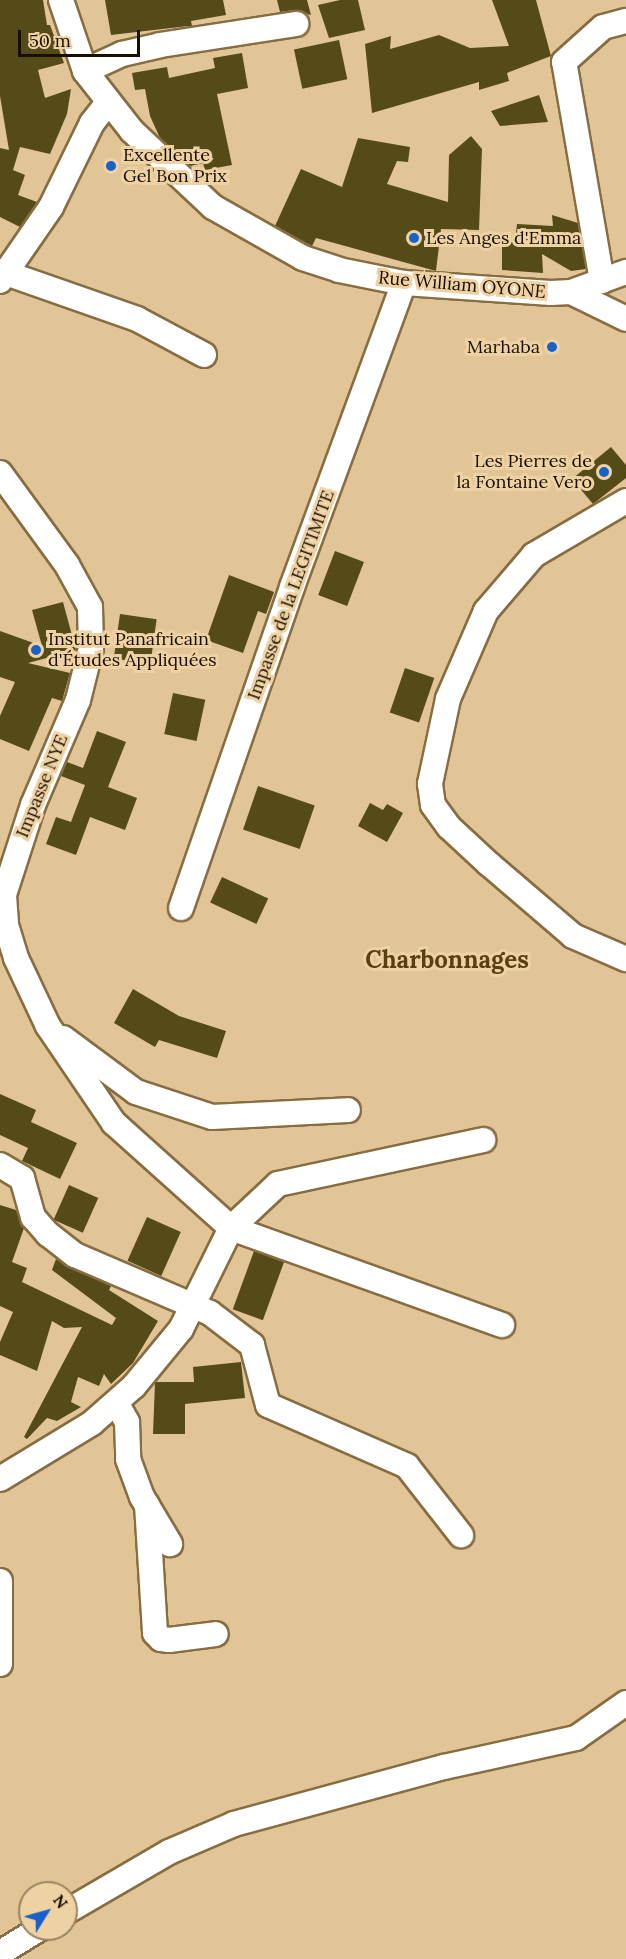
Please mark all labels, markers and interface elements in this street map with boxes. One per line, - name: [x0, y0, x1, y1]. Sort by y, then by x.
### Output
- scale bar: [21, 18, 142, 56]
- text: 50 m: [29, 29, 71, 52]
- place label: Excellente Gel Bon Prix: [123, 145, 227, 188]
- marker: Excellente Gel Bon Prix: [104, 159, 118, 173]
- place label: Les Anges d'Emma: [426, 227, 581, 249]
- marker: Les Anges d'Emma: [407, 231, 421, 245]
- street label: Rue William OYONE: [377, 267, 547, 303]
- place label: Marhaba: [467, 336, 540, 358]
- marker: Marhaba: [545, 340, 559, 354]
- place label: Les Pierres de la Fontaine Vero: [456, 451, 592, 494]
- marker: Les Pierres de la Fontaine Vero: [597, 465, 611, 479]
- street label: Impasse de la LEGITIMITE: [243, 487, 339, 703]
- place label: Institut Panafricain d'Études Appliquées: [48, 629, 216, 672]
- marker: Institut Panafricain d'Études Appliquées: [29, 643, 43, 657]
- street label: Impasse NYE: [11, 731, 73, 841]
- district label: Charbonnages: [365, 946, 529, 974]
- north arrow: [18, 1881, 78, 1941]
- text: N: [49, 1890, 72, 1912]

